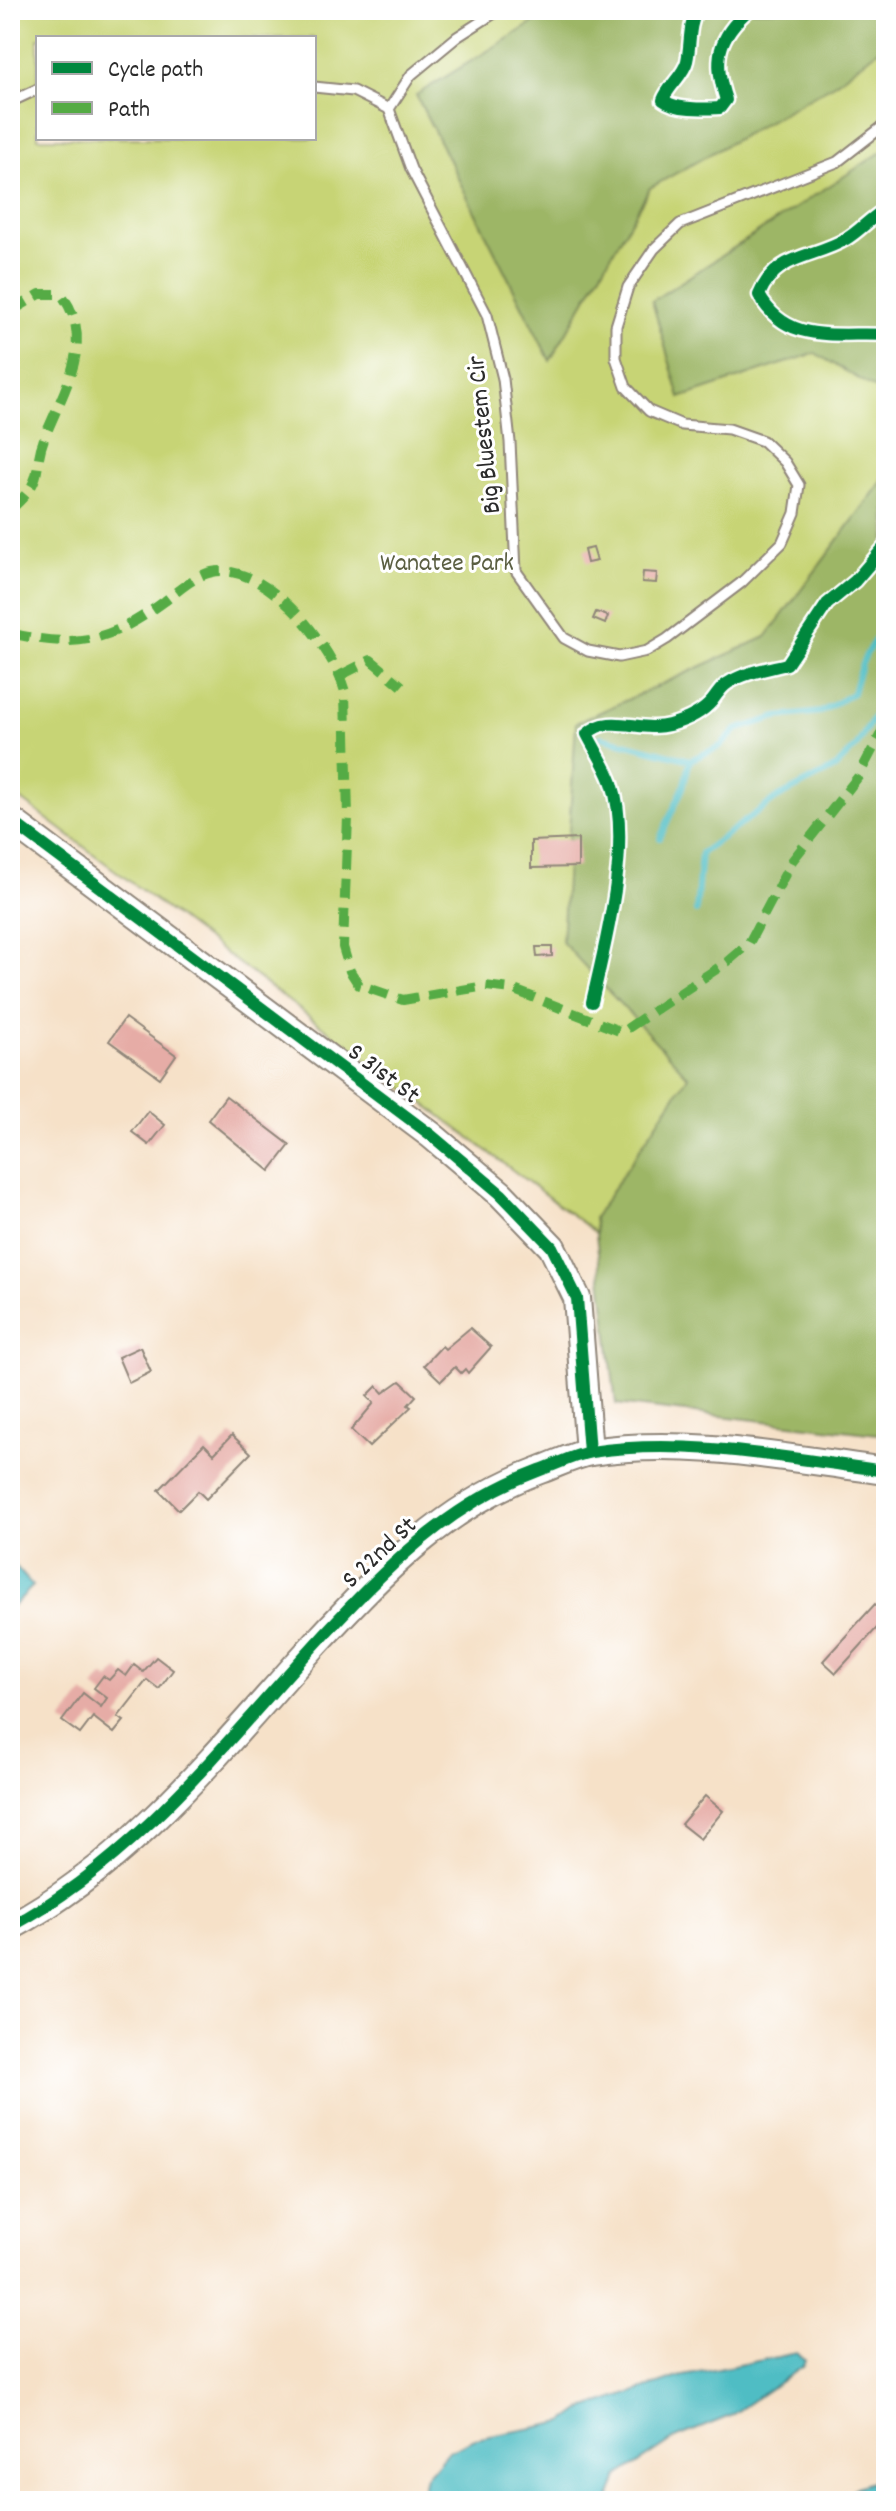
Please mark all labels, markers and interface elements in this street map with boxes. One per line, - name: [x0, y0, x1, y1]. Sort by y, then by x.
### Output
- legend: [36, 36, 316, 140]
- text: Cycle path: [108, 54, 203, 88]
- text: Path: [108, 94, 150, 128]
- street label: Big Bluestem Cir: [459, 353, 512, 515]
- park label: Wanatee Park: [380, 546, 514, 583]
- street label: S 31st St: [339, 1035, 427, 1115]
- street label: S 22nd St: [334, 1509, 427, 1598]

